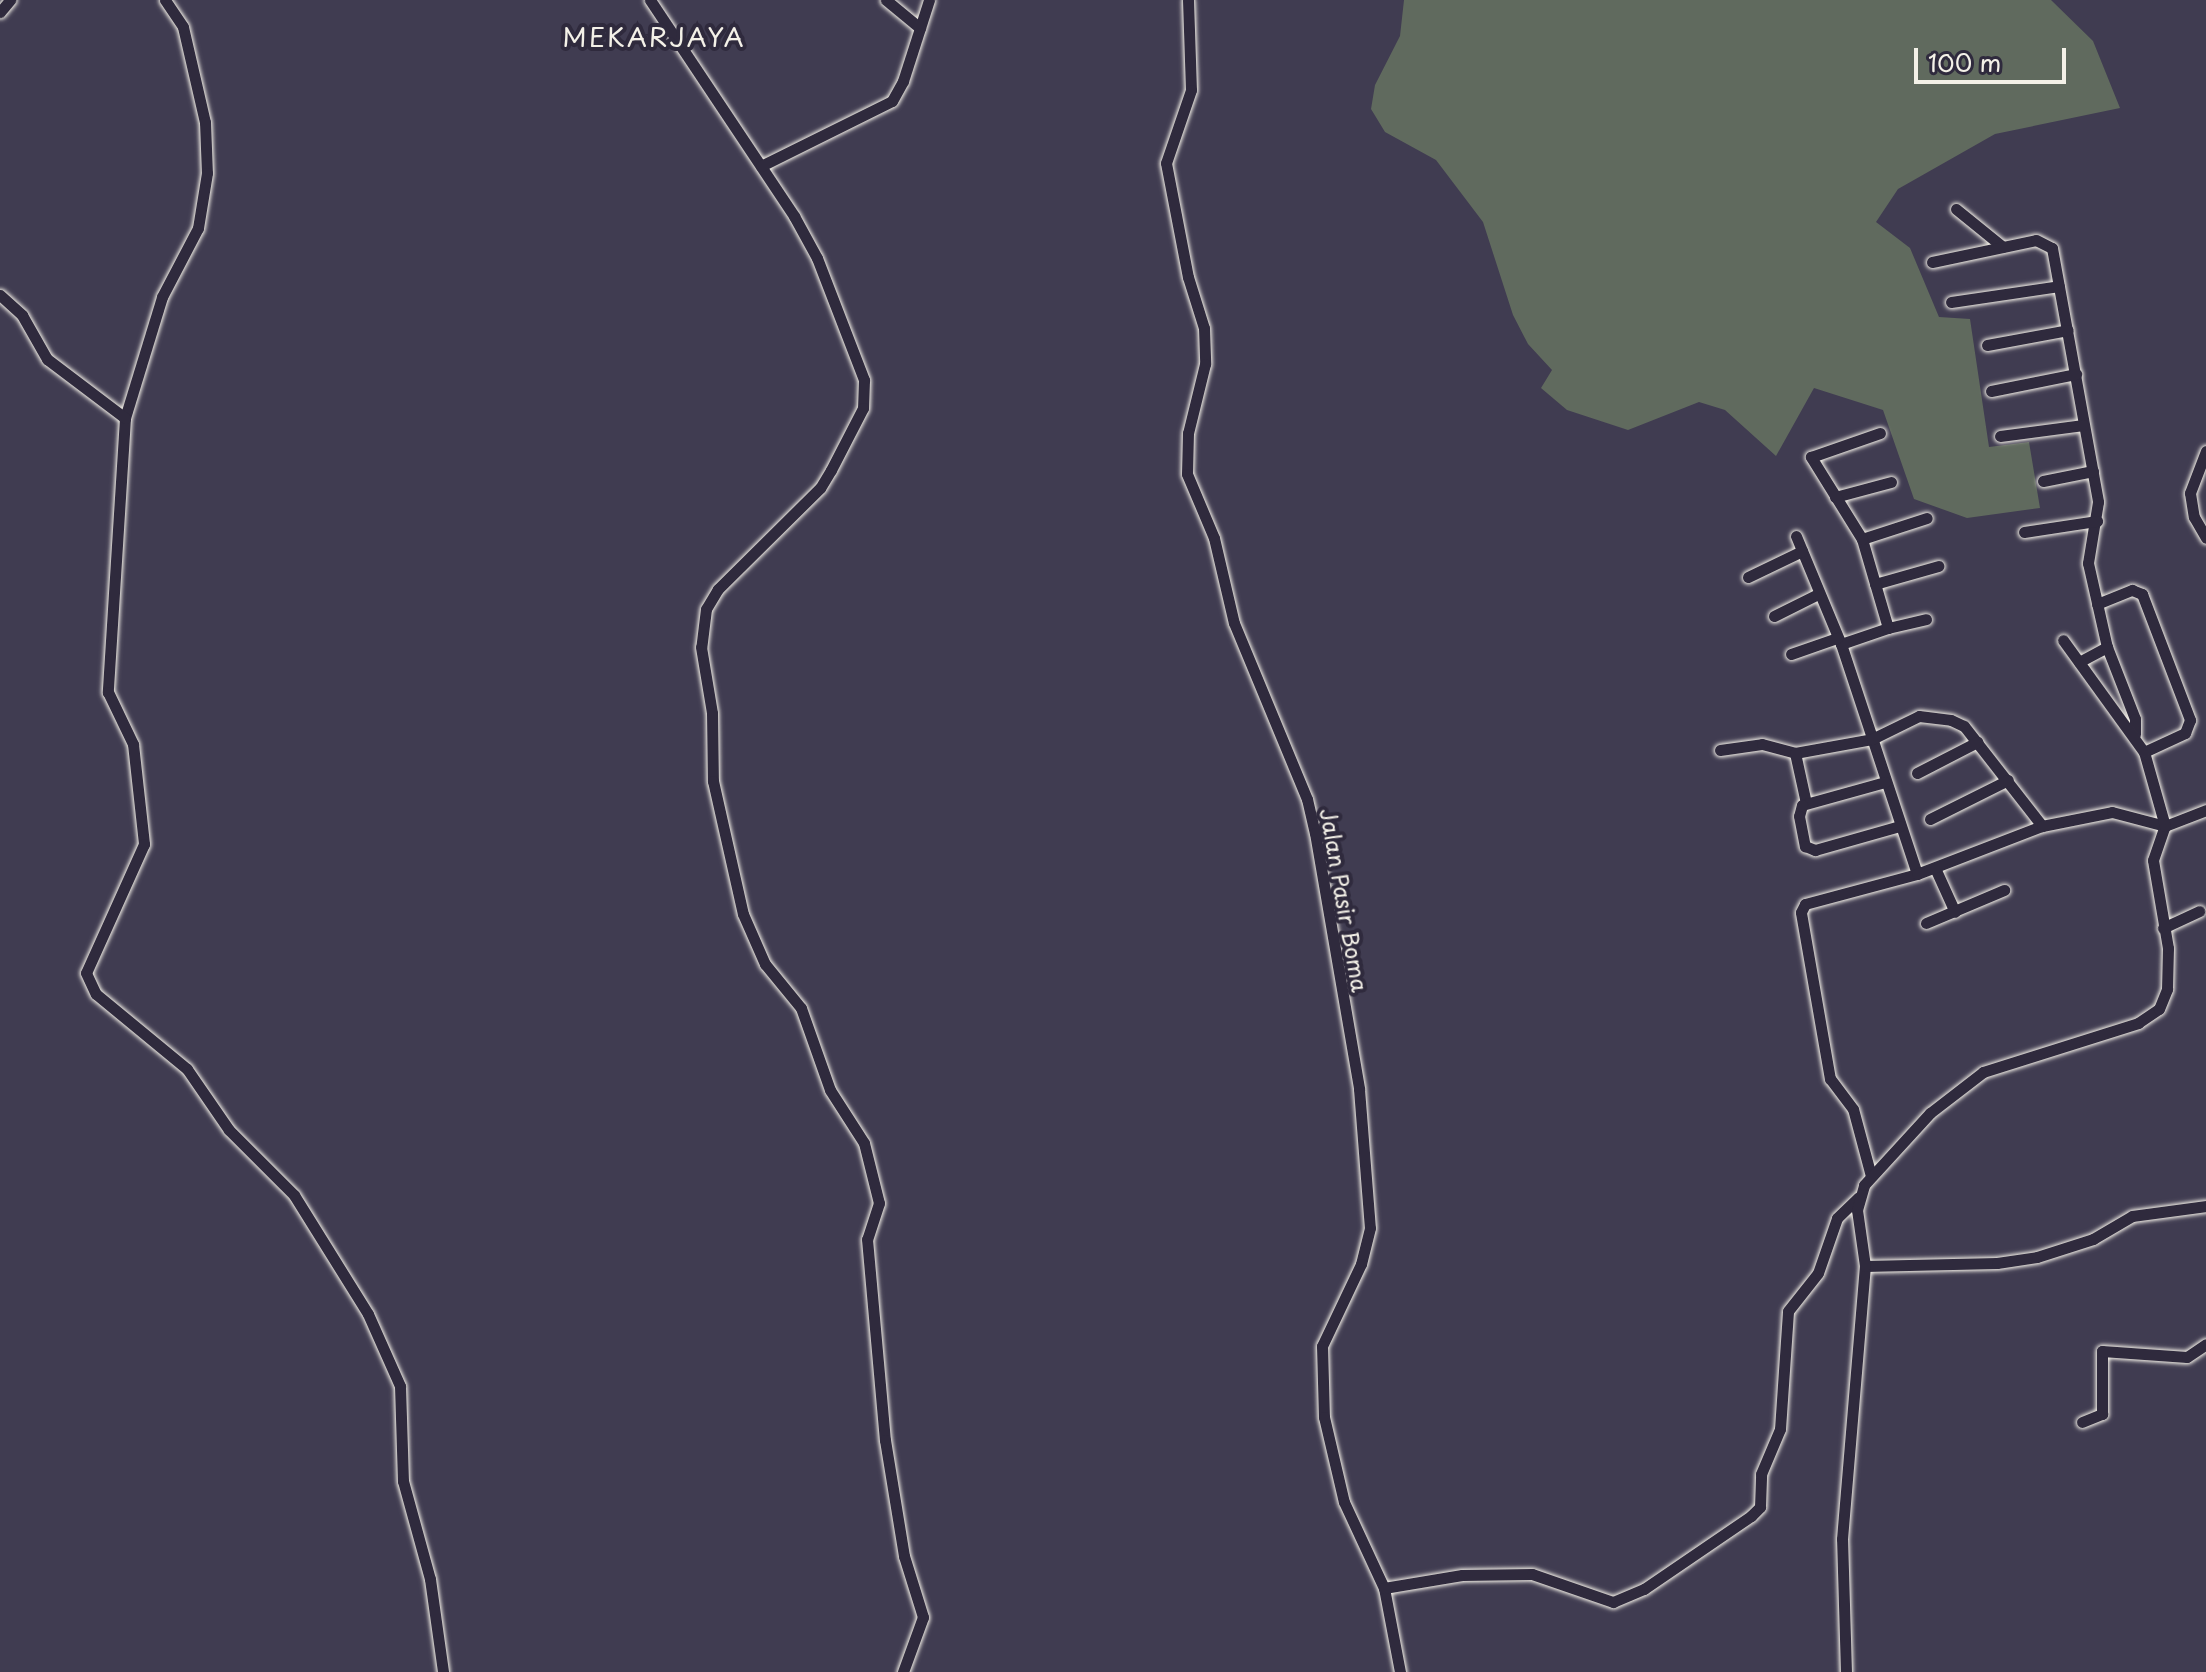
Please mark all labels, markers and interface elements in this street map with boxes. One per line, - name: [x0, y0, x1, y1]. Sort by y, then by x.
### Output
- district label: MEKARJAYA: [564, 21, 744, 53]
- scale bar: [1918, 32, 2070, 82]
- text: 100 m: [1928, 44, 2001, 80]
- street label: Jalan Pasir Boma: [1316, 805, 1374, 995]

